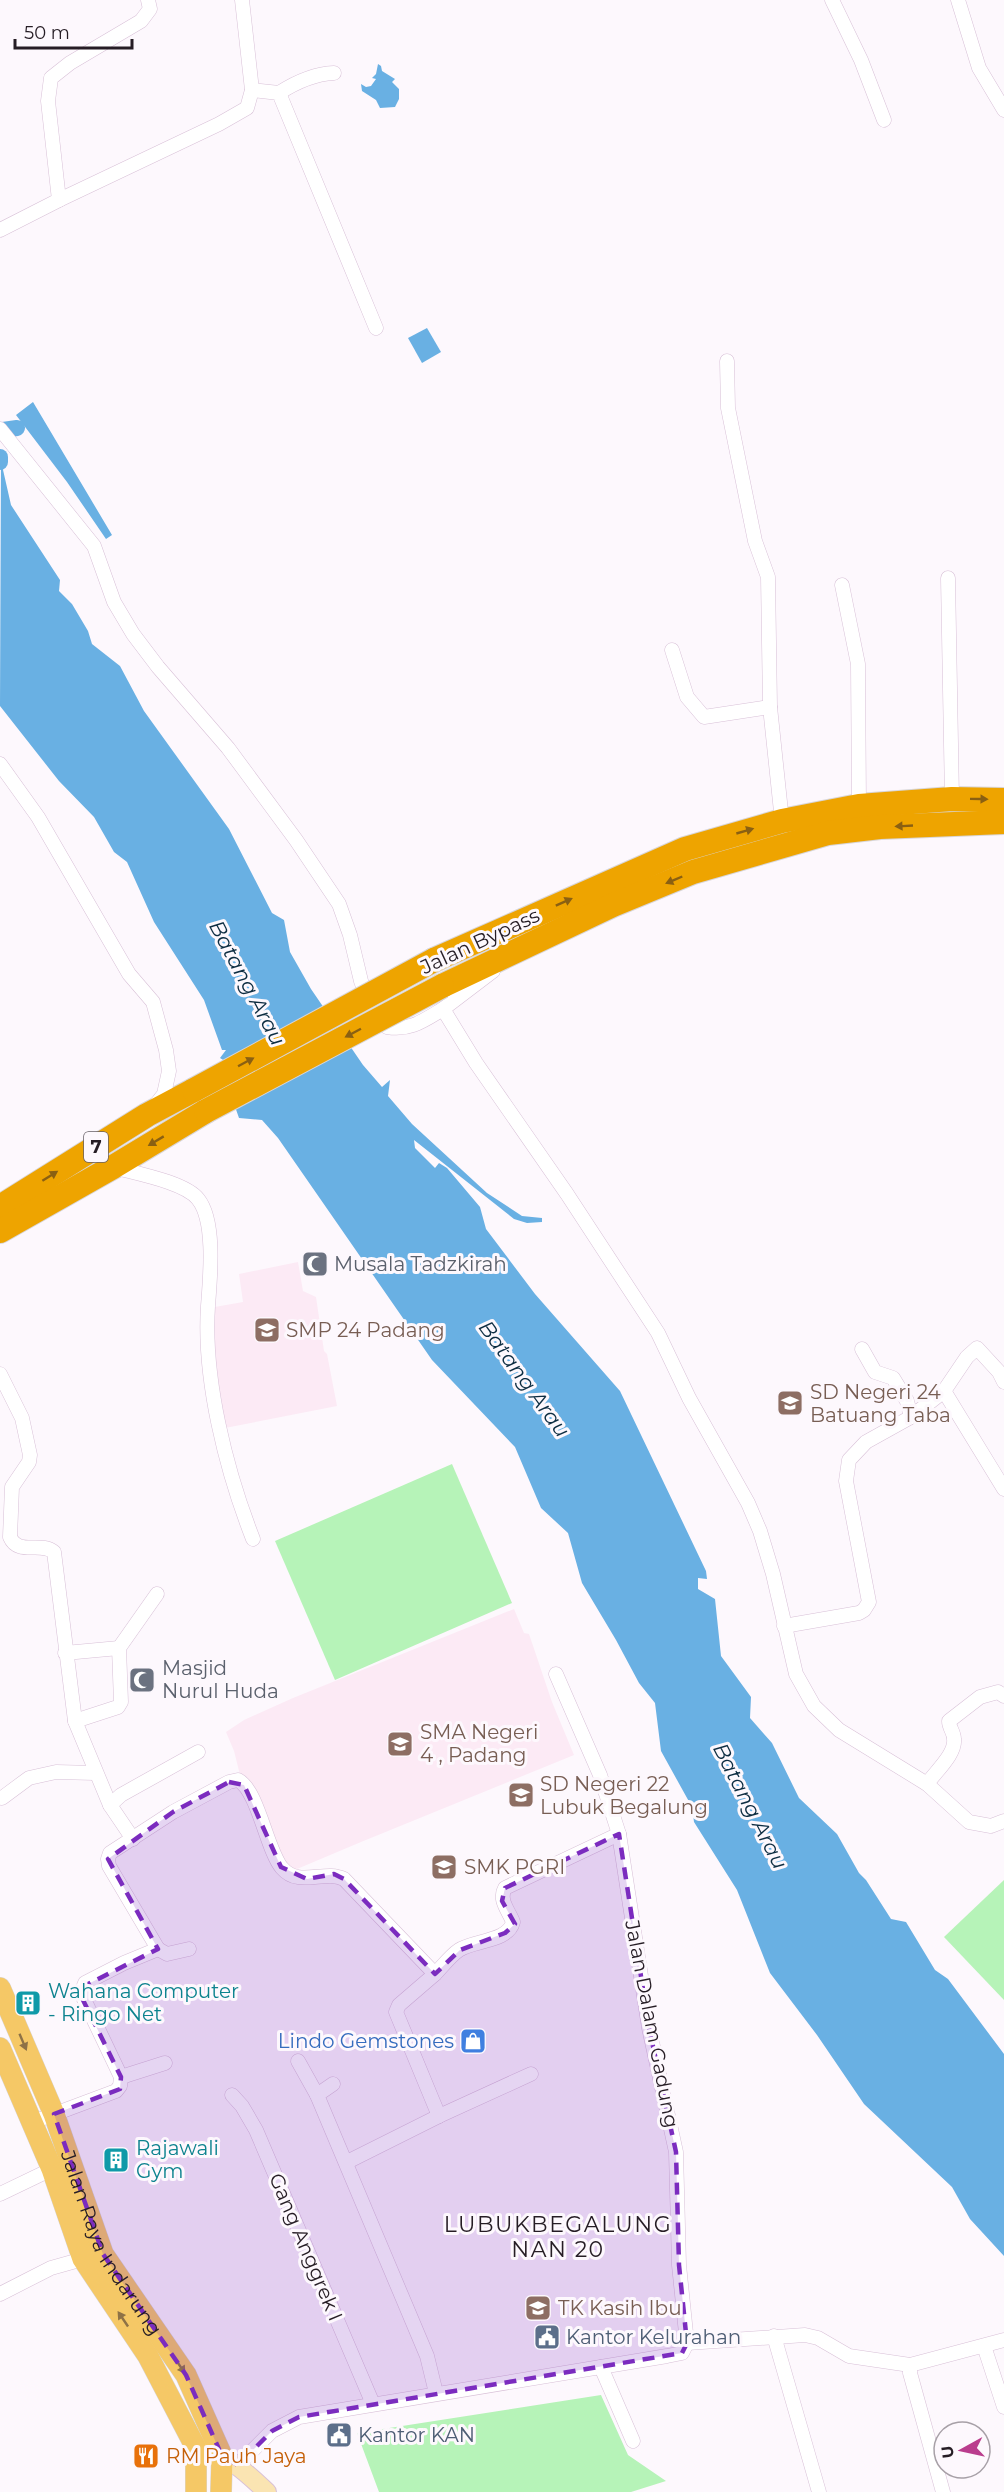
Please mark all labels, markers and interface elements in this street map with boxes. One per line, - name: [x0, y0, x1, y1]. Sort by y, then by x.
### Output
- scale bar: [15, 12, 132, 50]
- text: 50 m: [24, 22, 70, 44]
- one-way arrow: [969, 795, 988, 804]
- one-way arrow: [894, 821, 913, 830]
- one-way arrow: [736, 826, 754, 836]
- one-way arrow: [665, 876, 683, 885]
- one-way arrow: [555, 897, 573, 907]
- street label: Jalan Bypass: [416, 903, 544, 979]
- water label: Batang Arau: [204, 916, 291, 1050]
- one-way arrow: [344, 1028, 361, 1038]
- one-way arrow: [237, 1057, 254, 1067]
- road number: 7: [84, 1132, 108, 1162]
- one-way arrow: [147, 1136, 164, 1146]
- one-way arrow: [42, 1171, 58, 1182]
- mosque icon: Musala Tadzkirah: [300, 1249, 330, 1279]
- place label: Musala Tadzkirah: [334, 1252, 507, 1276]
- school or university icon: SMP 24 Padang: [252, 1315, 282, 1345]
- water label: Batang Arau: [474, 1315, 575, 1442]
- place label: SMP 24 Padang: [286, 1318, 445, 1342]
- place label: SD Negeri 24 Batuang Taba: [810, 1380, 951, 1427]
- school or university icon: SD Negeri 24 Batuang Taba: [775, 1388, 805, 1418]
- place label: Masjid Nurul Huda: [162, 1656, 279, 1703]
- mosque icon: Masjid Nurul Huda: [127, 1665, 157, 1695]
- place label: SMA Negeri 4 , Padang: [420, 1720, 538, 1767]
- school or university icon: SMA Negeri 4 , Padang: [385, 1729, 415, 1759]
- water label: Batang Arau: [708, 1739, 793, 1873]
- place label: SD Negeri 22 Lubuk Begalung: [540, 1772, 708, 1819]
- school or university icon: SD Negeri 22 Lubuk Begalung: [506, 1780, 536, 1810]
- school or university icon: SMK PGRI: [429, 1852, 459, 1882]
- place label: SMK PGRI: [464, 1855, 565, 1879]
- street label: Jalan Dalam Gadung: [620, 1917, 684, 2130]
- place label: Wahana Computer - Ringo Net: [48, 1979, 239, 2026]
- building icon: Wahana Computer - Ringo Net: [13, 1988, 43, 2018]
- shop icon: Lindo Gemstones: [458, 2026, 488, 2056]
- place label: Lindo Gemstones: [278, 2029, 454, 2053]
- one-way arrow: [18, 2033, 28, 2051]
- place label: Rajawali Gym: [136, 2136, 219, 2183]
- building icon: Rajawali Gym: [101, 2145, 131, 2175]
- street label: Jalan Raya Indarung: [55, 2146, 167, 2340]
- street label: Gang Anggrek I: [264, 2170, 348, 2324]
- district label: LUBUKBEGALUNG NAN 20: [444, 2211, 672, 2263]
- school or university icon: TK Kasih Ibu: [523, 2293, 553, 2323]
- place label: TK Kasih Ibu: [558, 2296, 682, 2320]
- one-way arrow: [117, 2311, 129, 2327]
- public building icon: Kantor Kelurahan: [532, 2322, 562, 2352]
- place label: Kantor Kelurahan: [566, 2325, 741, 2349]
- one-way arrow: [174, 2358, 185, 2374]
- public building icon: Kantor KAN: [324, 2420, 354, 2450]
- north arrow: [932, 2420, 992, 2480]
- place label: Kantor KAN: [358, 2423, 475, 2447]
- restaurant icon: RM Pauh Jaya: [131, 2441, 161, 2471]
- place label: RM Pauh Jaya: [166, 2444, 307, 2468]
- text: U: [937, 2444, 958, 2460]

